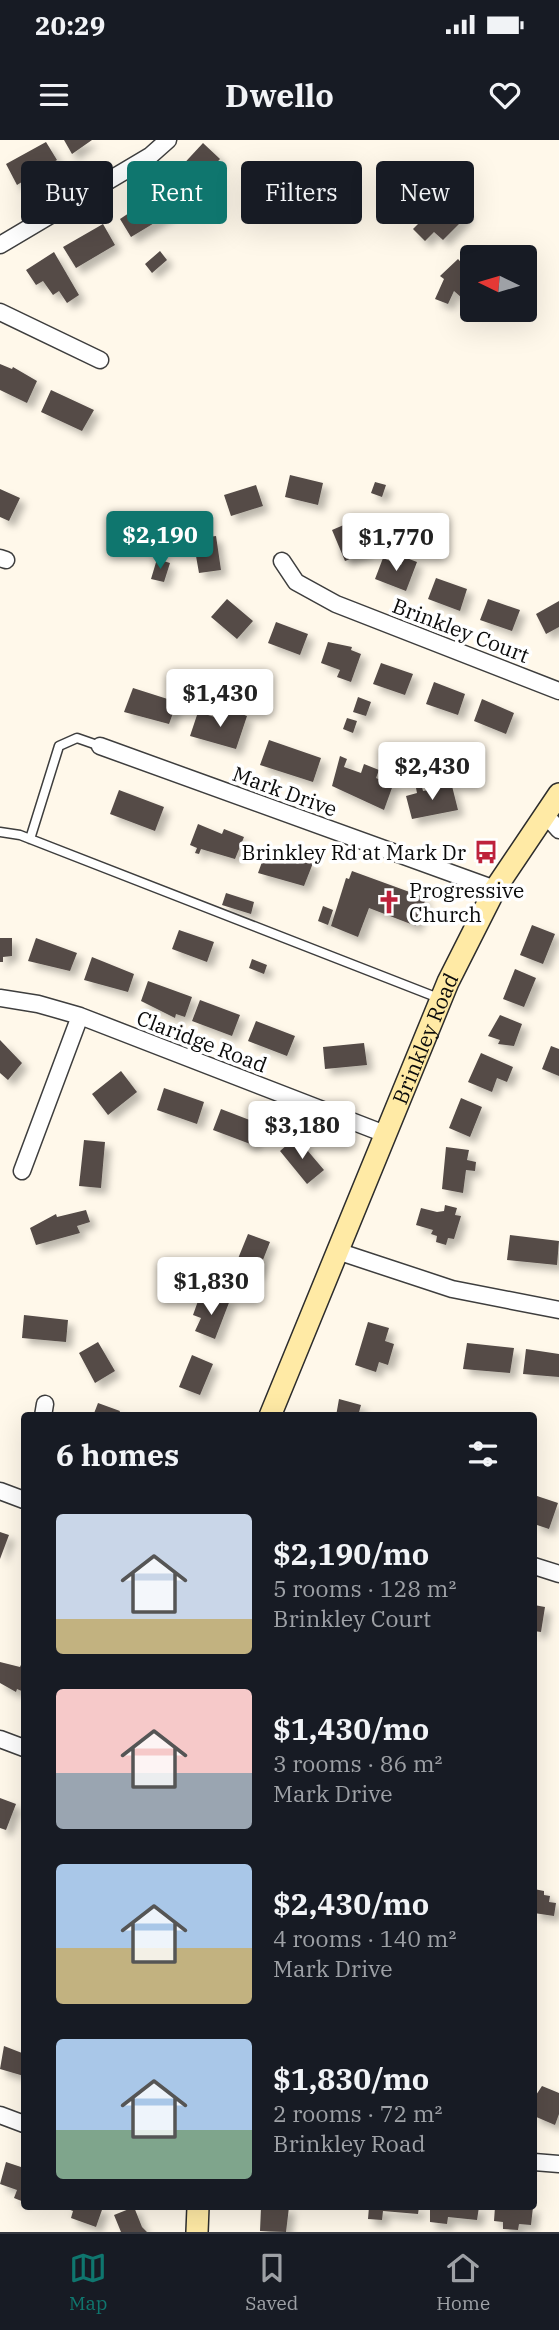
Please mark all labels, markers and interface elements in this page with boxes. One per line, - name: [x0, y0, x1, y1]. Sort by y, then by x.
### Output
- text: 20:29: [35, 8, 105, 42]
- text: Dwello: [225, 74, 334, 116]
- icon: menu: [35, 76, 73, 114]
- icon: heart: [486, 76, 524, 114]
- chip: Buy: [21, 161, 113, 224]
- chip: Rent: [127, 161, 227, 224]
- chip: Filters: [241, 161, 362, 224]
- chip: New: [376, 161, 474, 224]
- north arrow: [460, 245, 537, 322]
- map controls: [460, 245, 537, 322]
- pin: $2,190: [103, 512, 217, 571]
- pin: $1,770: [339, 514, 453, 573]
- text: $2,190: [122, 519, 198, 549]
- text: $1,770: [358, 521, 434, 551]
- street label: Brinkley Court: [389, 591, 533, 669]
- pin: $1,430: [163, 670, 277, 729]
- text: $1,430: [182, 677, 258, 707]
- pin: $2,430: [375, 742, 489, 802]
- text: $2,430: [394, 750, 470, 780]
- street label: Mark Drive: [229, 759, 341, 823]
- place label: Brinkley Rd at Mark Dr: [241, 838, 467, 866]
- bus stop icon: Brinkley Rd at Mark Dr: [472, 838, 500, 866]
- place label: Progressive Church: [409, 876, 524, 928]
- church icon: Progressive Church: [375, 888, 403, 916]
- street label: Brinkley Road: [385, 968, 464, 1108]
- street label: Claridge Road: [133, 1003, 271, 1079]
- pin: $3,180: [245, 1102, 359, 1161]
- text: $3,180: [264, 1109, 340, 1139]
- pin: $1,830: [154, 1258, 268, 1317]
- text: $1,830: [173, 1265, 249, 1295]
- text: 6 homes: [56, 1435, 179, 1474]
- icon: filters: [464, 1435, 502, 1473]
- text: $2,190/mo: [273, 1534, 429, 1573]
- icon: home: [112, 1542, 196, 1626]
- text: 5 rooms · 128 m²: [273, 1573, 456, 1603]
- text: Brinkley Court: [273, 1603, 431, 1633]
- text: $1,430/mo: [273, 1709, 429, 1748]
- icon: home: [112, 1717, 196, 1801]
- text: 3 rooms · 86 m²: [273, 1748, 443, 1778]
- text: Mark Drive: [273, 1778, 393, 1808]
- text: $2,430/mo: [273, 1884, 429, 1923]
- icon: home: [112, 1892, 196, 1976]
- text: 4 rooms · 140 m²: [273, 1923, 456, 1953]
- text: Mark Drive: [273, 1953, 393, 1983]
- text: $1,830/mo: [273, 2059, 429, 2098]
- icon: home: [112, 2067, 196, 2151]
- text: 2 rooms · 72 m²: [273, 2098, 443, 2128]
- text: Brinkley Road: [273, 2128, 426, 2158]
- tab: Map: [69, 2249, 107, 2315]
- tab: Saved: [245, 2249, 298, 2315]
- tab: Home: [436, 2249, 490, 2315]

